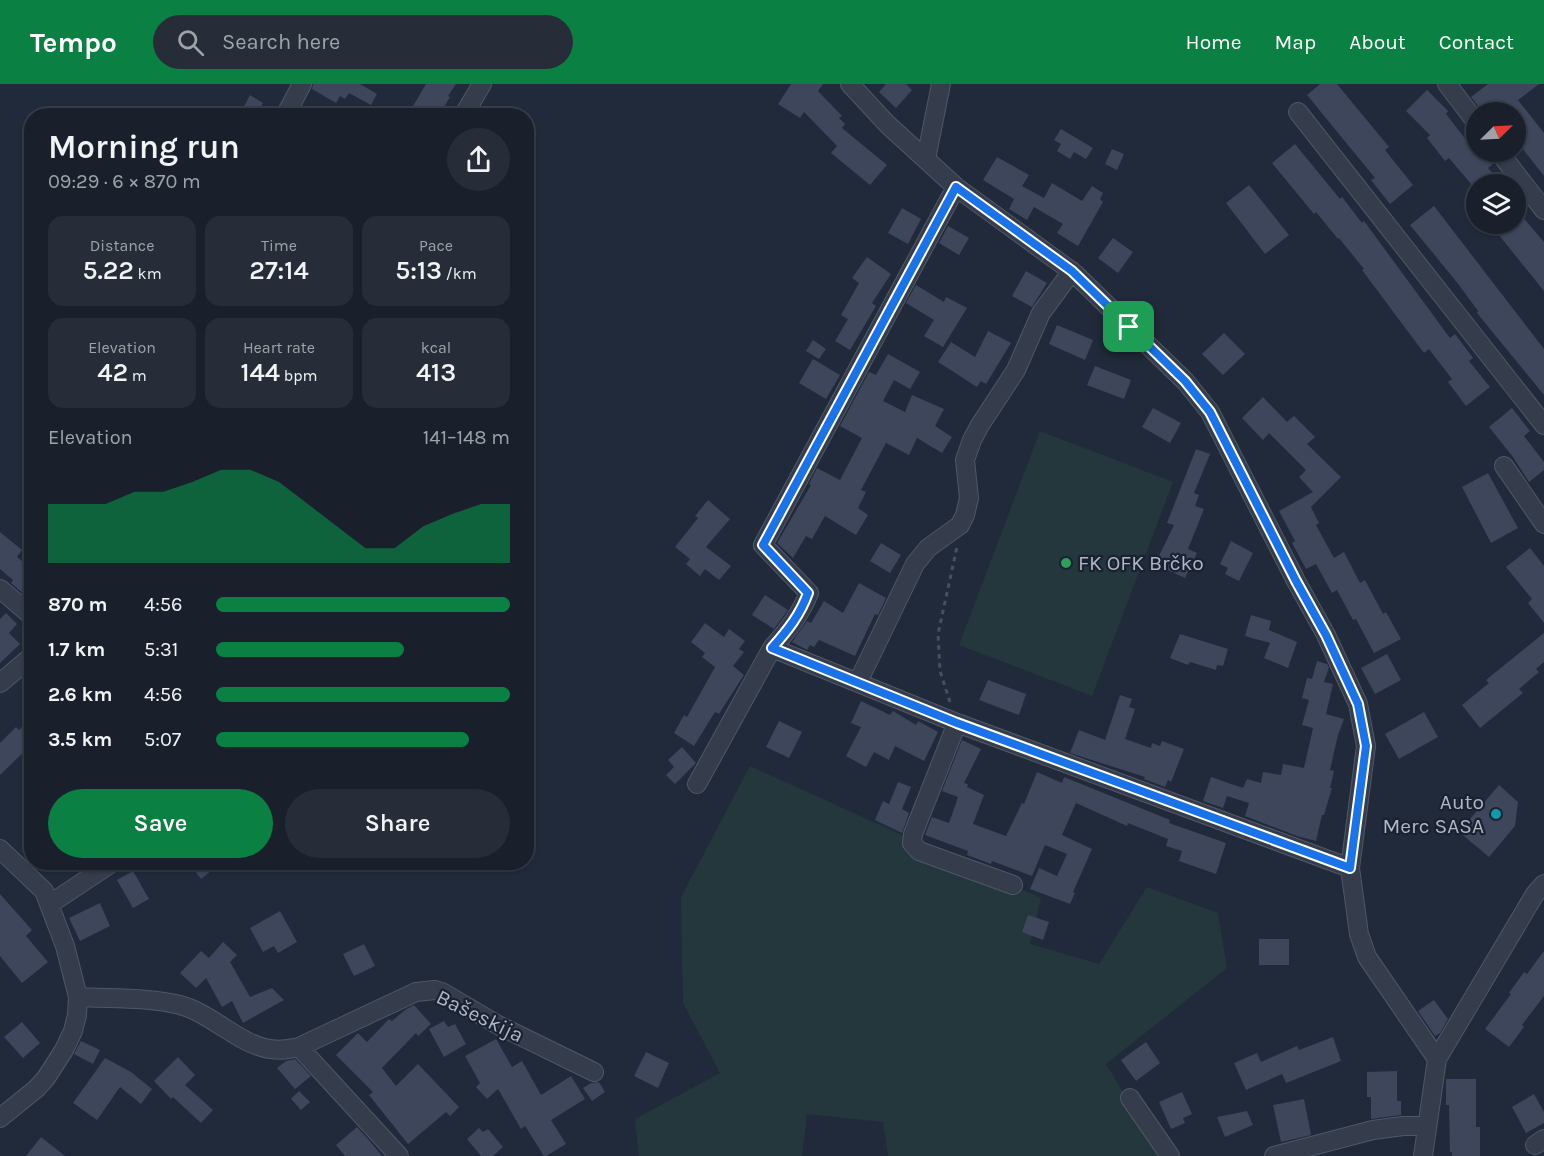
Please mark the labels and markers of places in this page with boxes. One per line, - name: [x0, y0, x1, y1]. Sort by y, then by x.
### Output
- pin: [1103, 301, 1154, 352]
- place label: FK OFK Brčko: [1078, 551, 1204, 575]
- marker: FK OFK Brčko: [1059, 556, 1073, 570]
- place label: Auto Merc SASA: [1382, 790, 1484, 838]
- marker: Auto Merc SASA: [1489, 807, 1503, 821]

